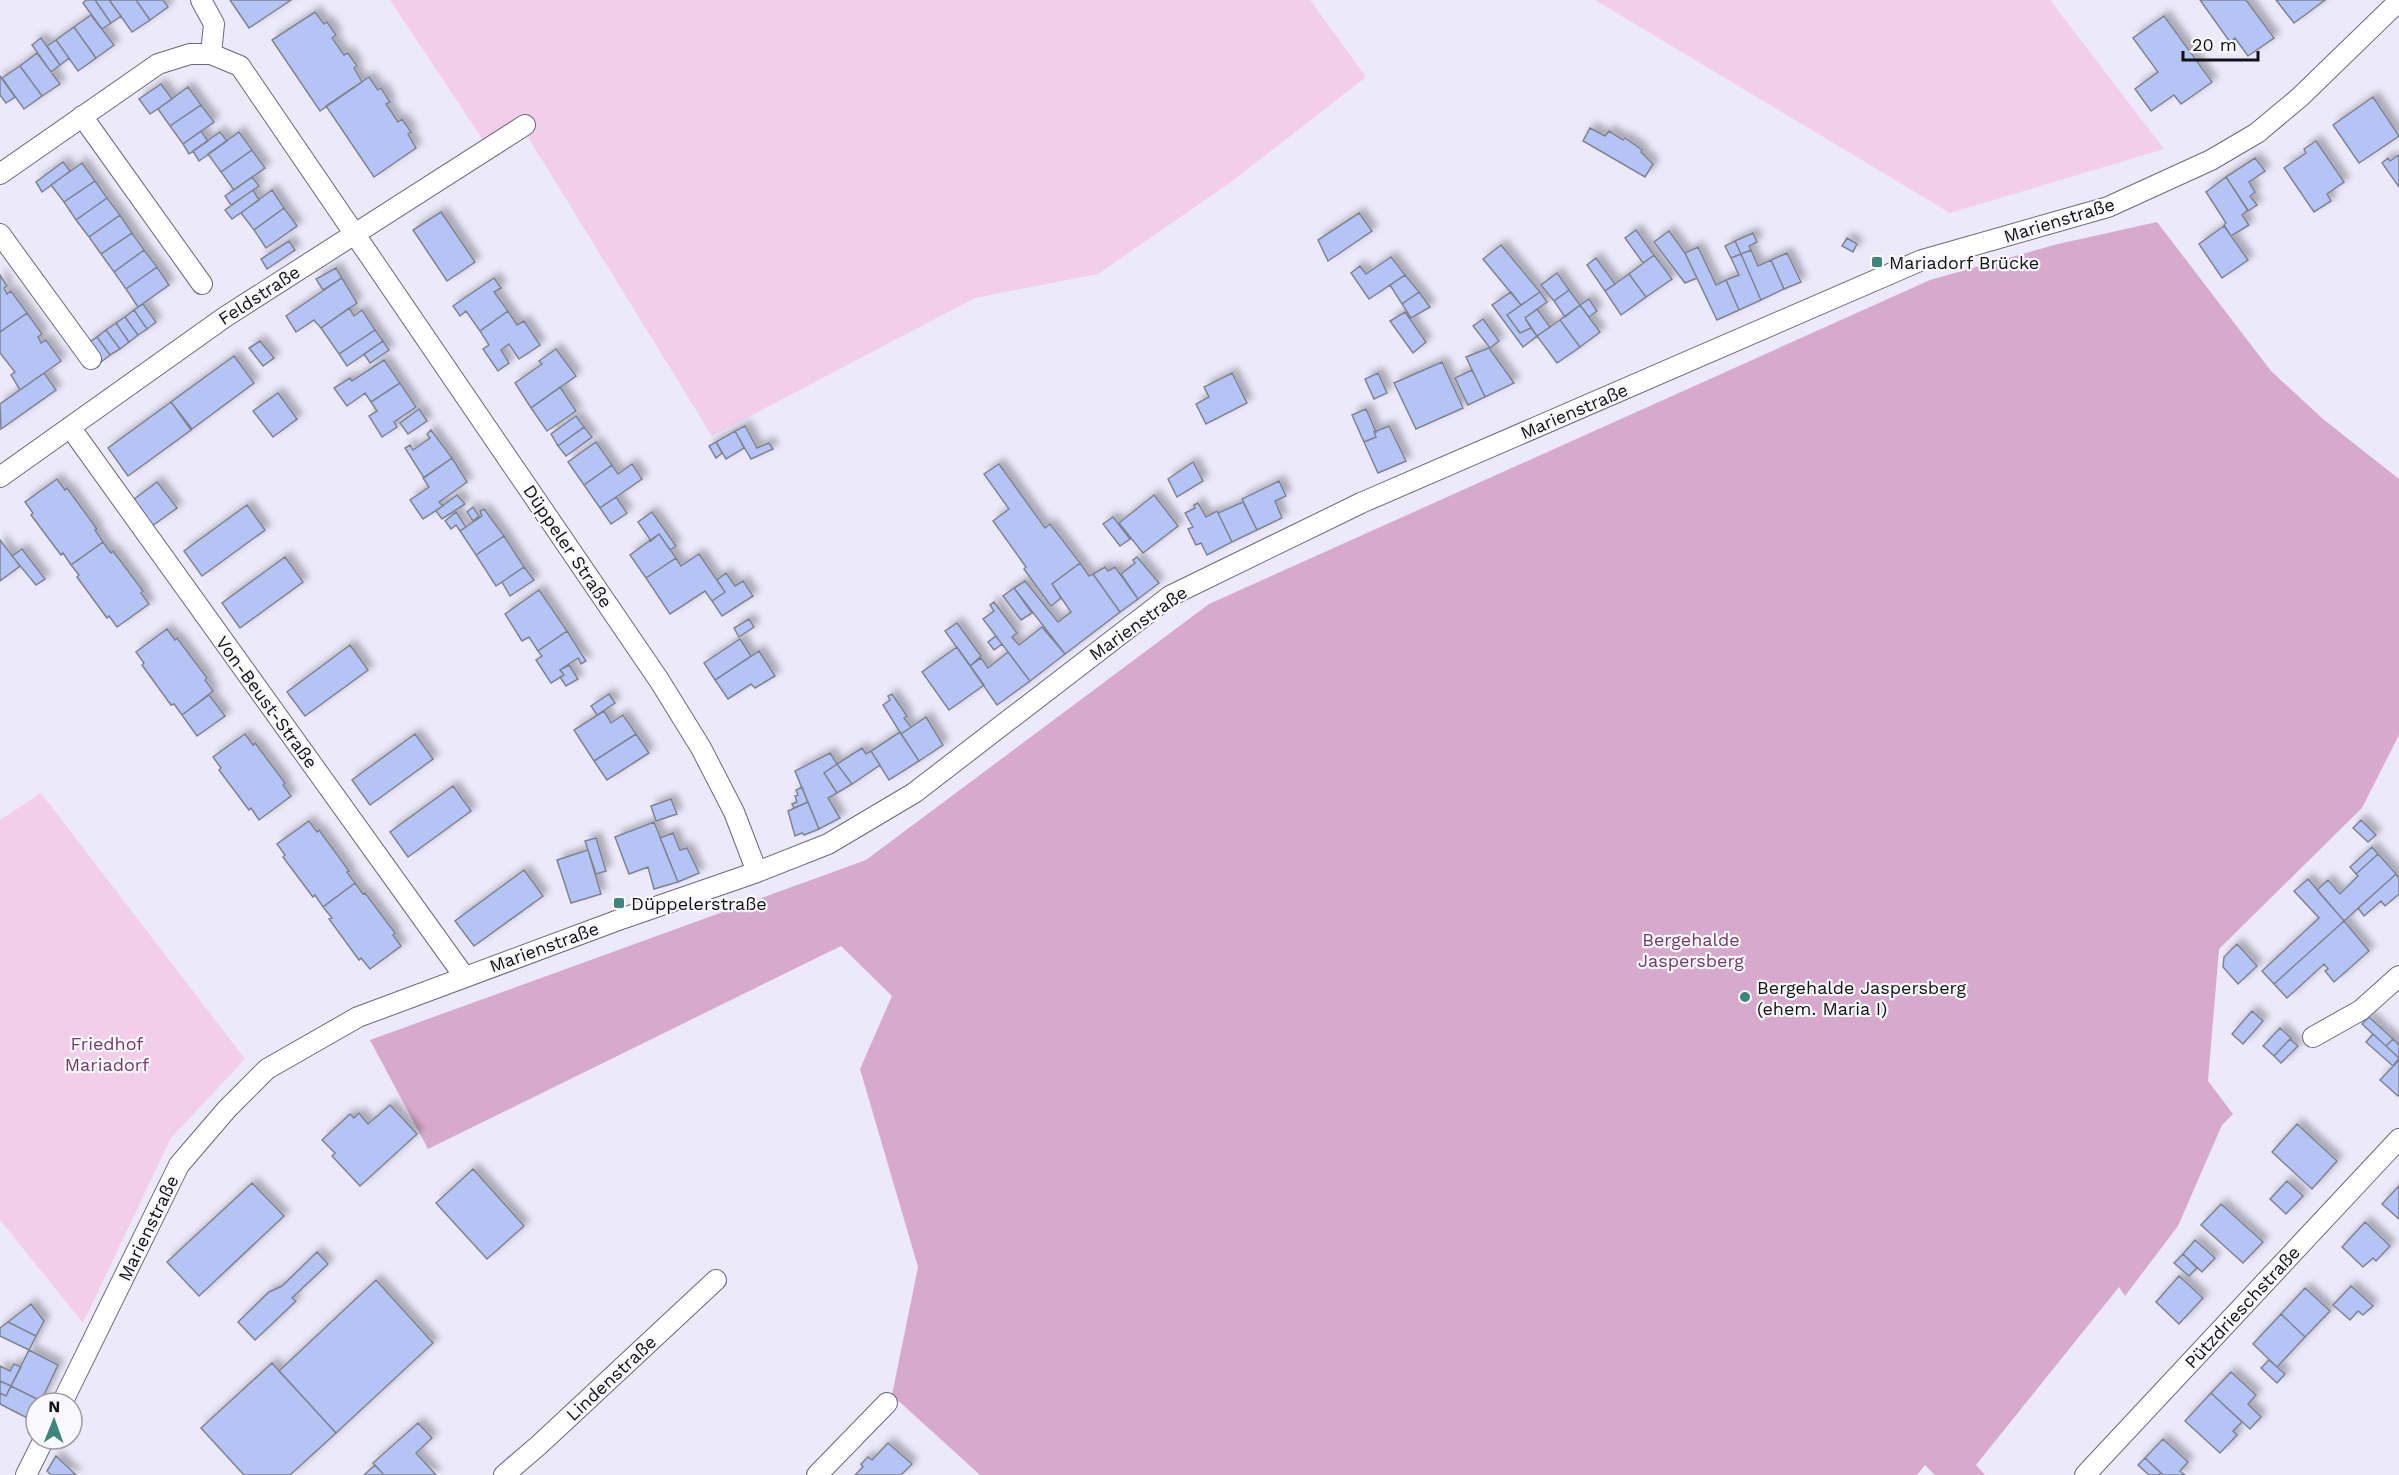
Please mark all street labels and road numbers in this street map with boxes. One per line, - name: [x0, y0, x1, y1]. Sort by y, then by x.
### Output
- street label: Marienstraße: [2001, 193, 2117, 247]
- street label: Feldstraße: [214, 261, 304, 329]
- street label: Marienstraße: [1517, 379, 1631, 443]
- street label: Düppeler Straße: [519, 480, 617, 612]
- street label: Marienstraße: [1085, 581, 1191, 665]
- street label: Von-Beust-Straße: [212, 632, 322, 772]
- street label: Marienstraße: [486, 917, 602, 977]
- street label: Marienstraße: [113, 1172, 183, 1284]
- street label: Pützdrieschstraße: [2180, 1242, 2304, 1372]
- street label: Lindenstraße: [562, 1331, 660, 1425]

